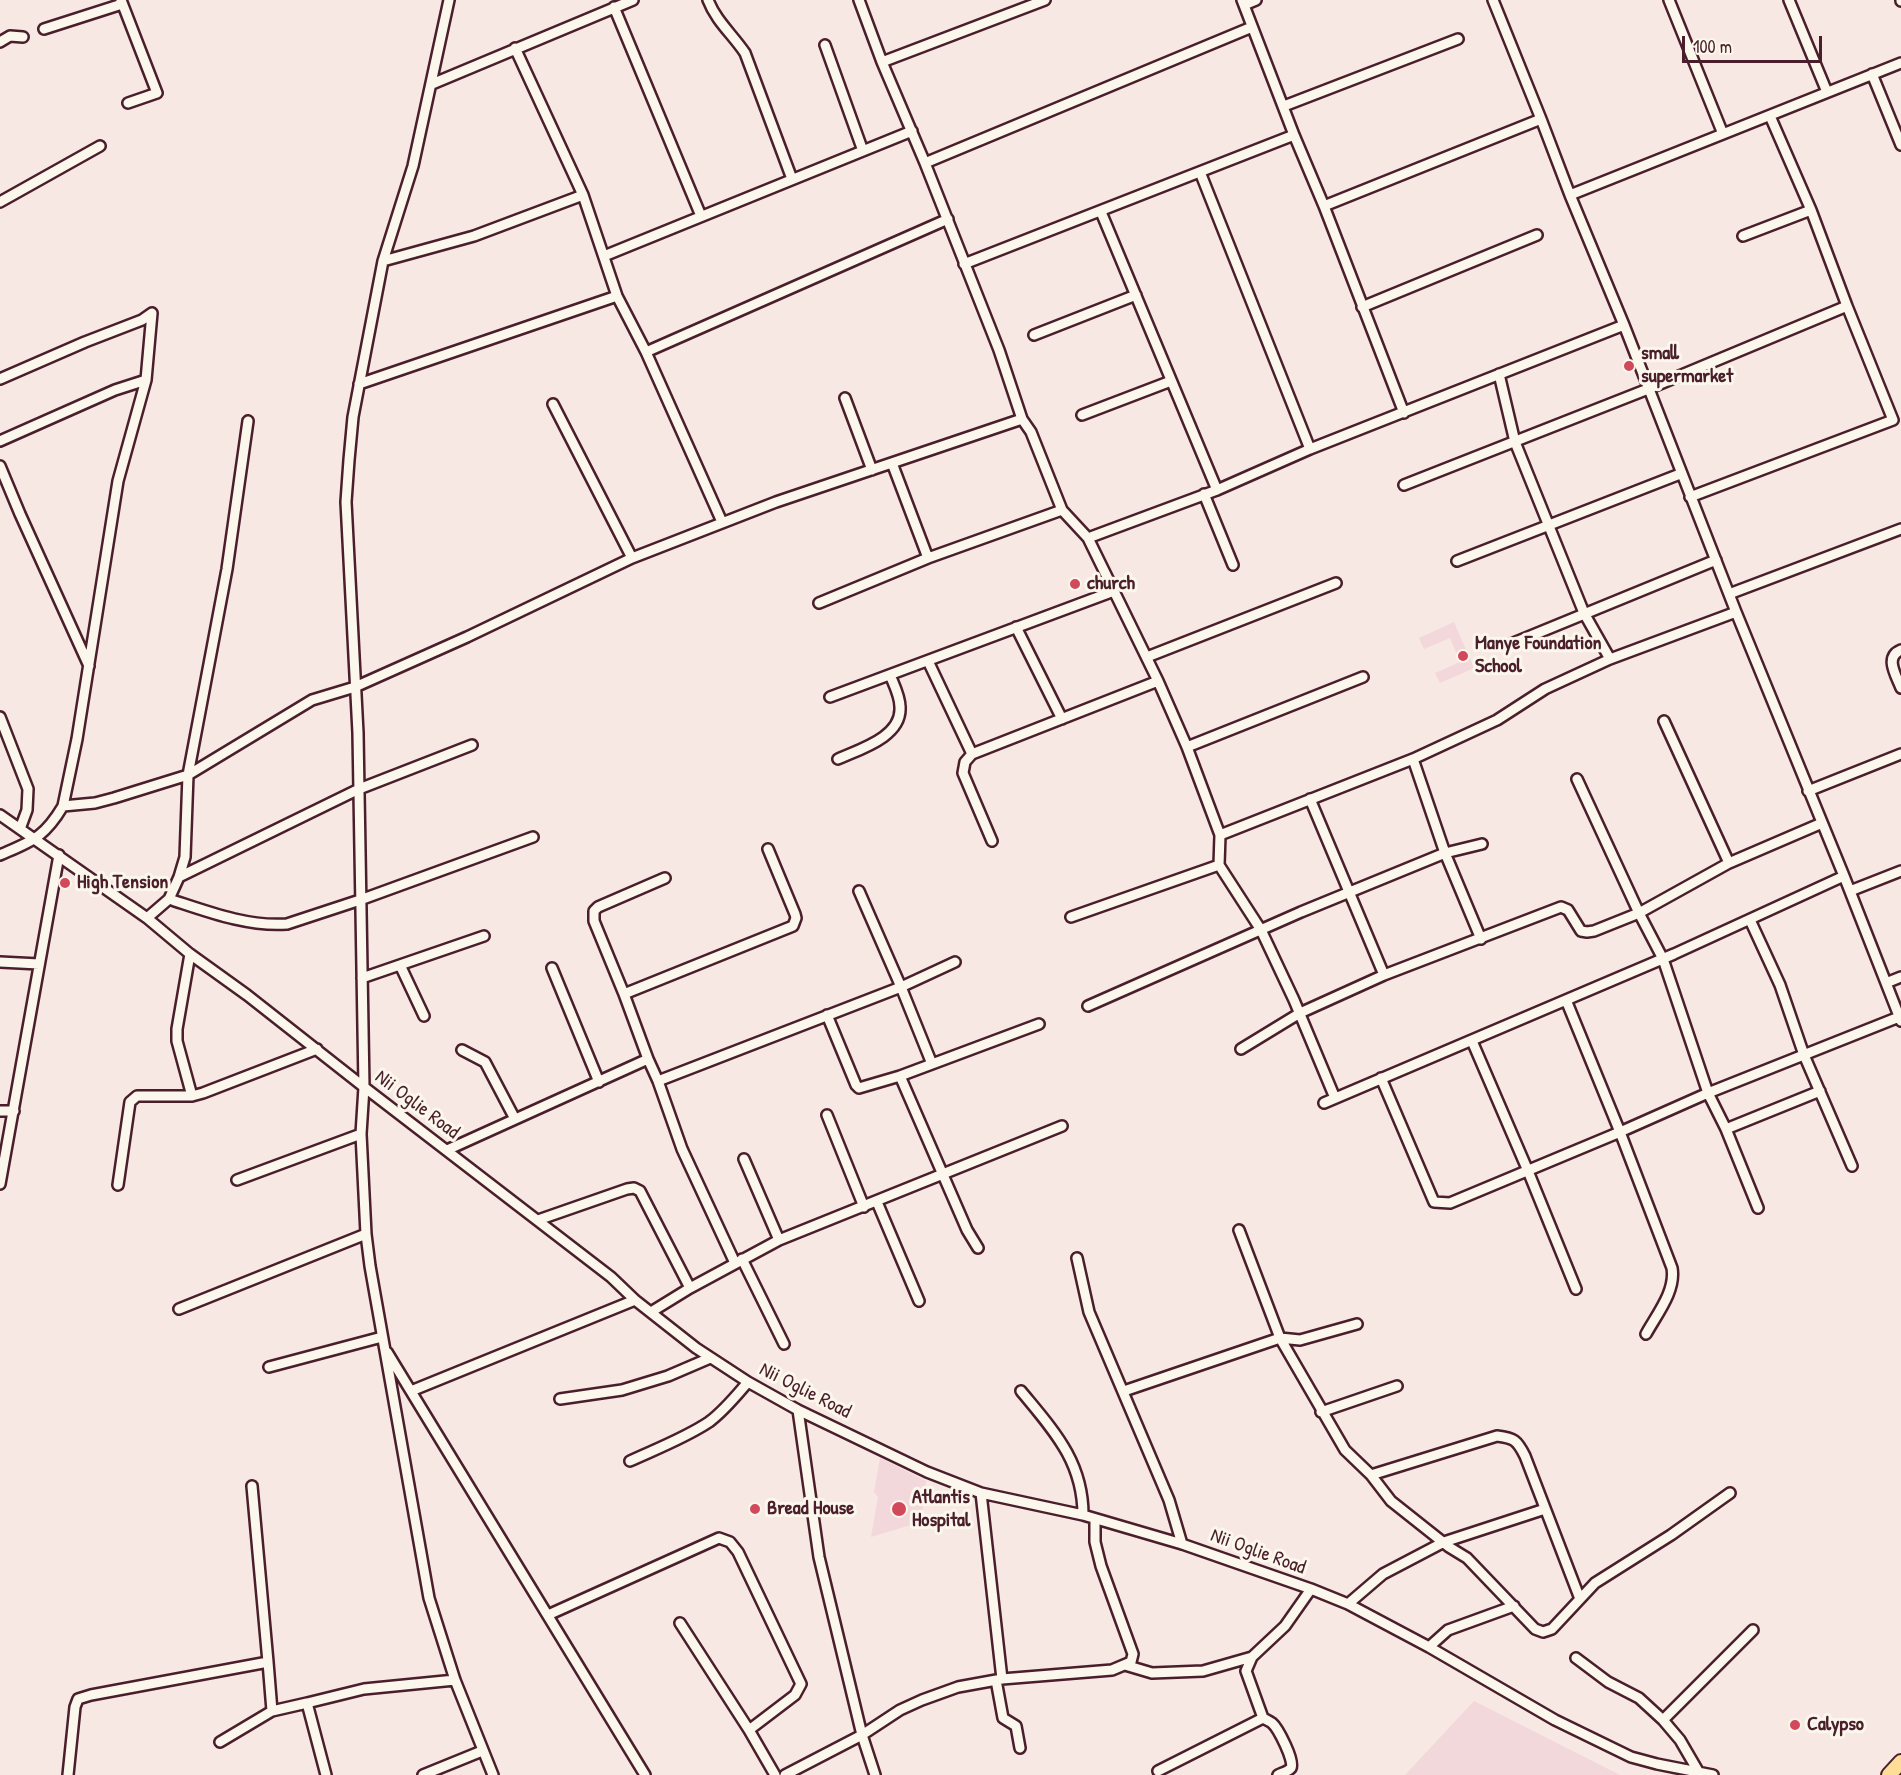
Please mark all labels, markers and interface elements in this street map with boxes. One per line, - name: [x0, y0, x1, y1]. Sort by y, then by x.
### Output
- scale bar: [1685, 24, 1824, 62]
- text: 100 m: [1693, 34, 1732, 59]
- place label: small supermarket: [1641, 342, 1733, 389]
- marker: small supermarket: [1622, 359, 1636, 373]
- place label: church: [1087, 572, 1135, 596]
- marker: church: [1068, 577, 1082, 591]
- place label: Manye Foundation School: [1475, 632, 1601, 679]
- marker: Manye Foundation School: [1456, 649, 1470, 663]
- place label: High Tension: [77, 871, 168, 895]
- marker: High Tension: [58, 876, 72, 890]
- street label: Nii Oglie Road: [370, 1066, 464, 1144]
- street label: Nii Oglie Road: [755, 1358, 855, 1424]
- place label: Atlantis Hospital: [912, 1486, 970, 1533]
- place label: Bread House: [767, 1497, 854, 1521]
- marker: Atlantis Hospital: [890, 1500, 908, 1518]
- marker: Bread House: [748, 1502, 762, 1516]
- street label: Nii Oglie Road: [1207, 1524, 1309, 1580]
- place label: Calypso: [1807, 1713, 1864, 1737]
- marker: Calypso: [1788, 1718, 1802, 1732]

